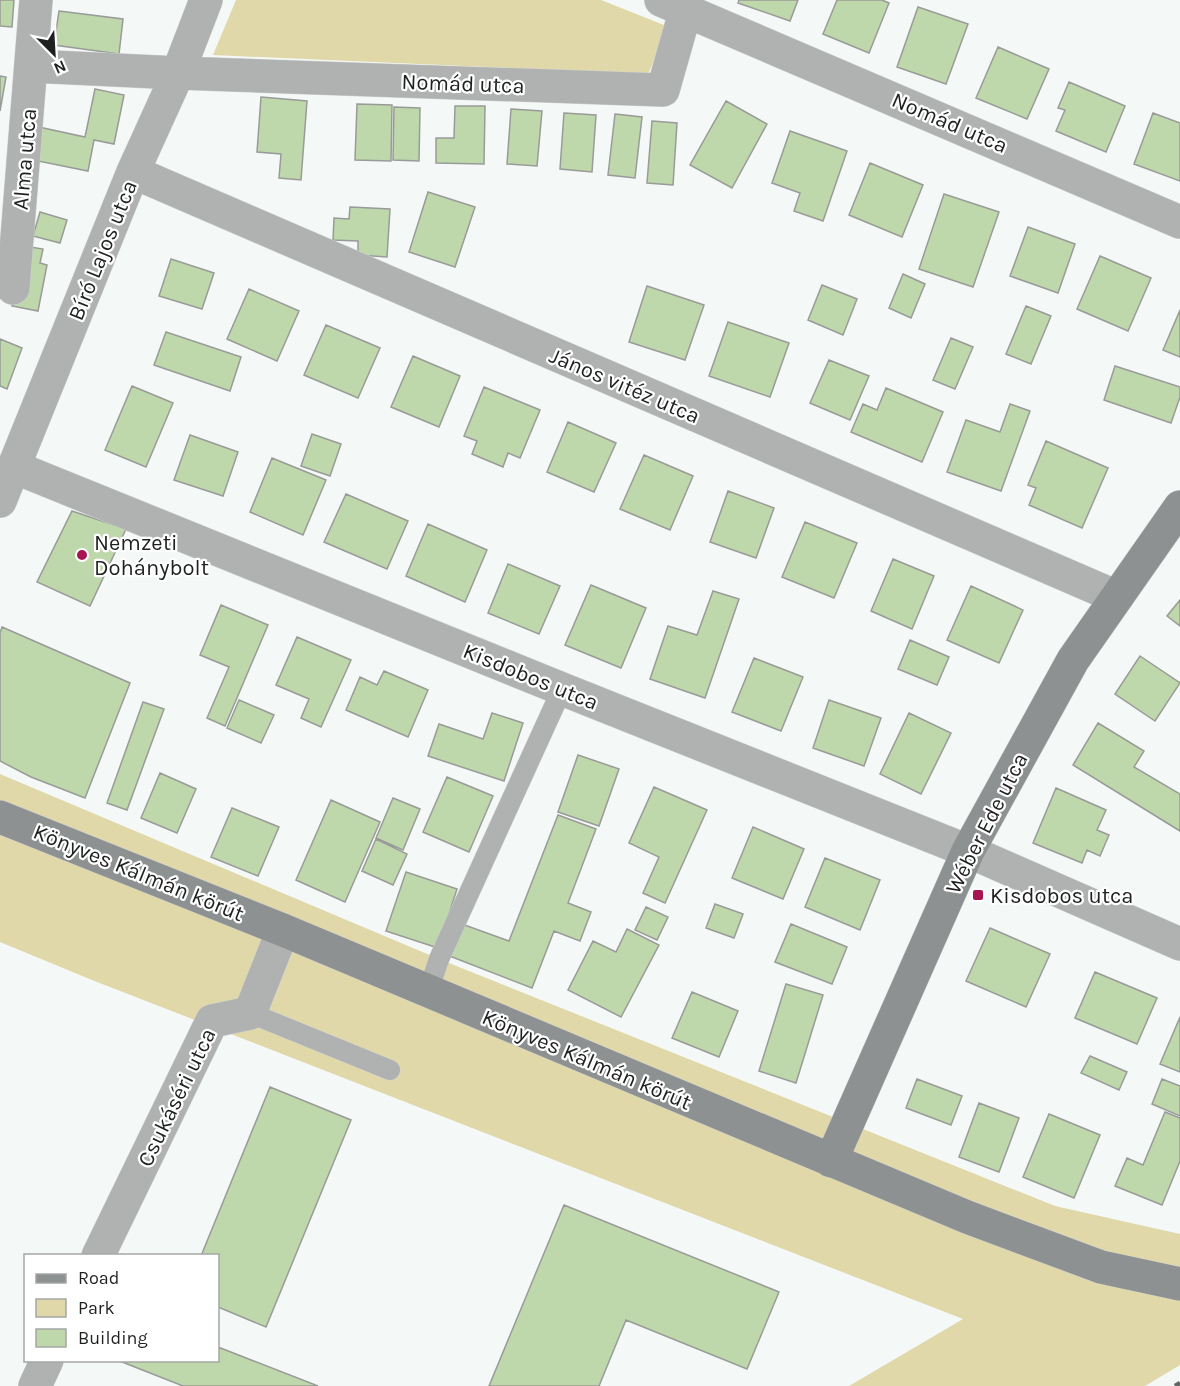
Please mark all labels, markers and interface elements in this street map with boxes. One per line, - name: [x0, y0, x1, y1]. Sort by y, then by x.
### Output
- north arrow: [24, 24, 84, 84]
- text: N: [51, 56, 69, 78]
- street label: Nomád utca: [401, 69, 525, 99]
- street label: Nomád utca: [888, 87, 1011, 159]
- street label: Alma utca: [8, 107, 42, 211]
- street label: Bíró Lajos utca: [63, 177, 143, 324]
- street label: János vitéz utca: [545, 343, 704, 429]
- place label: Nemzeti Dohánybolt: [94, 530, 209, 581]
- marker: Nemzeti Dohánybolt: [75, 548, 89, 562]
- street label: Kisdobos utca: [459, 638, 602, 716]
- street label: Wéber Ede utca: [940, 749, 1034, 898]
- street label: Könyves Kálmán körút: [30, 819, 248, 927]
- place label: Kisdobos utca: [990, 883, 1133, 909]
- marker: Kisdobos utca: [971, 888, 985, 902]
- street label: Könyves Kálmán körút: [478, 1004, 695, 1116]
- street label: Csukáséri utca: [132, 1024, 222, 1171]
- legend: [24, 1254, 219, 1362]
- text: Road: [78, 1267, 119, 1289]
- text: Park: [78, 1297, 115, 1319]
- text: Building: [78, 1327, 148, 1349]

